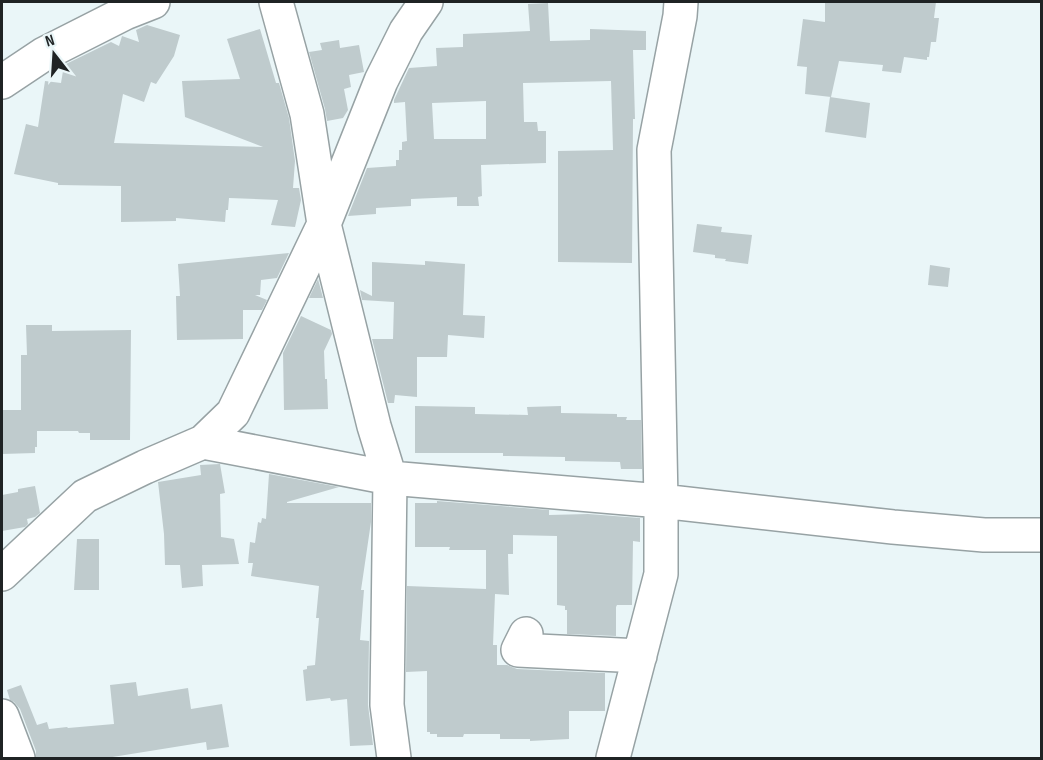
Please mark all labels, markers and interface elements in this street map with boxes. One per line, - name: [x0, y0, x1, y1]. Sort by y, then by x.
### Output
- north arrow: [24, 24, 84, 84]
- text: N: [43, 31, 57, 51]

